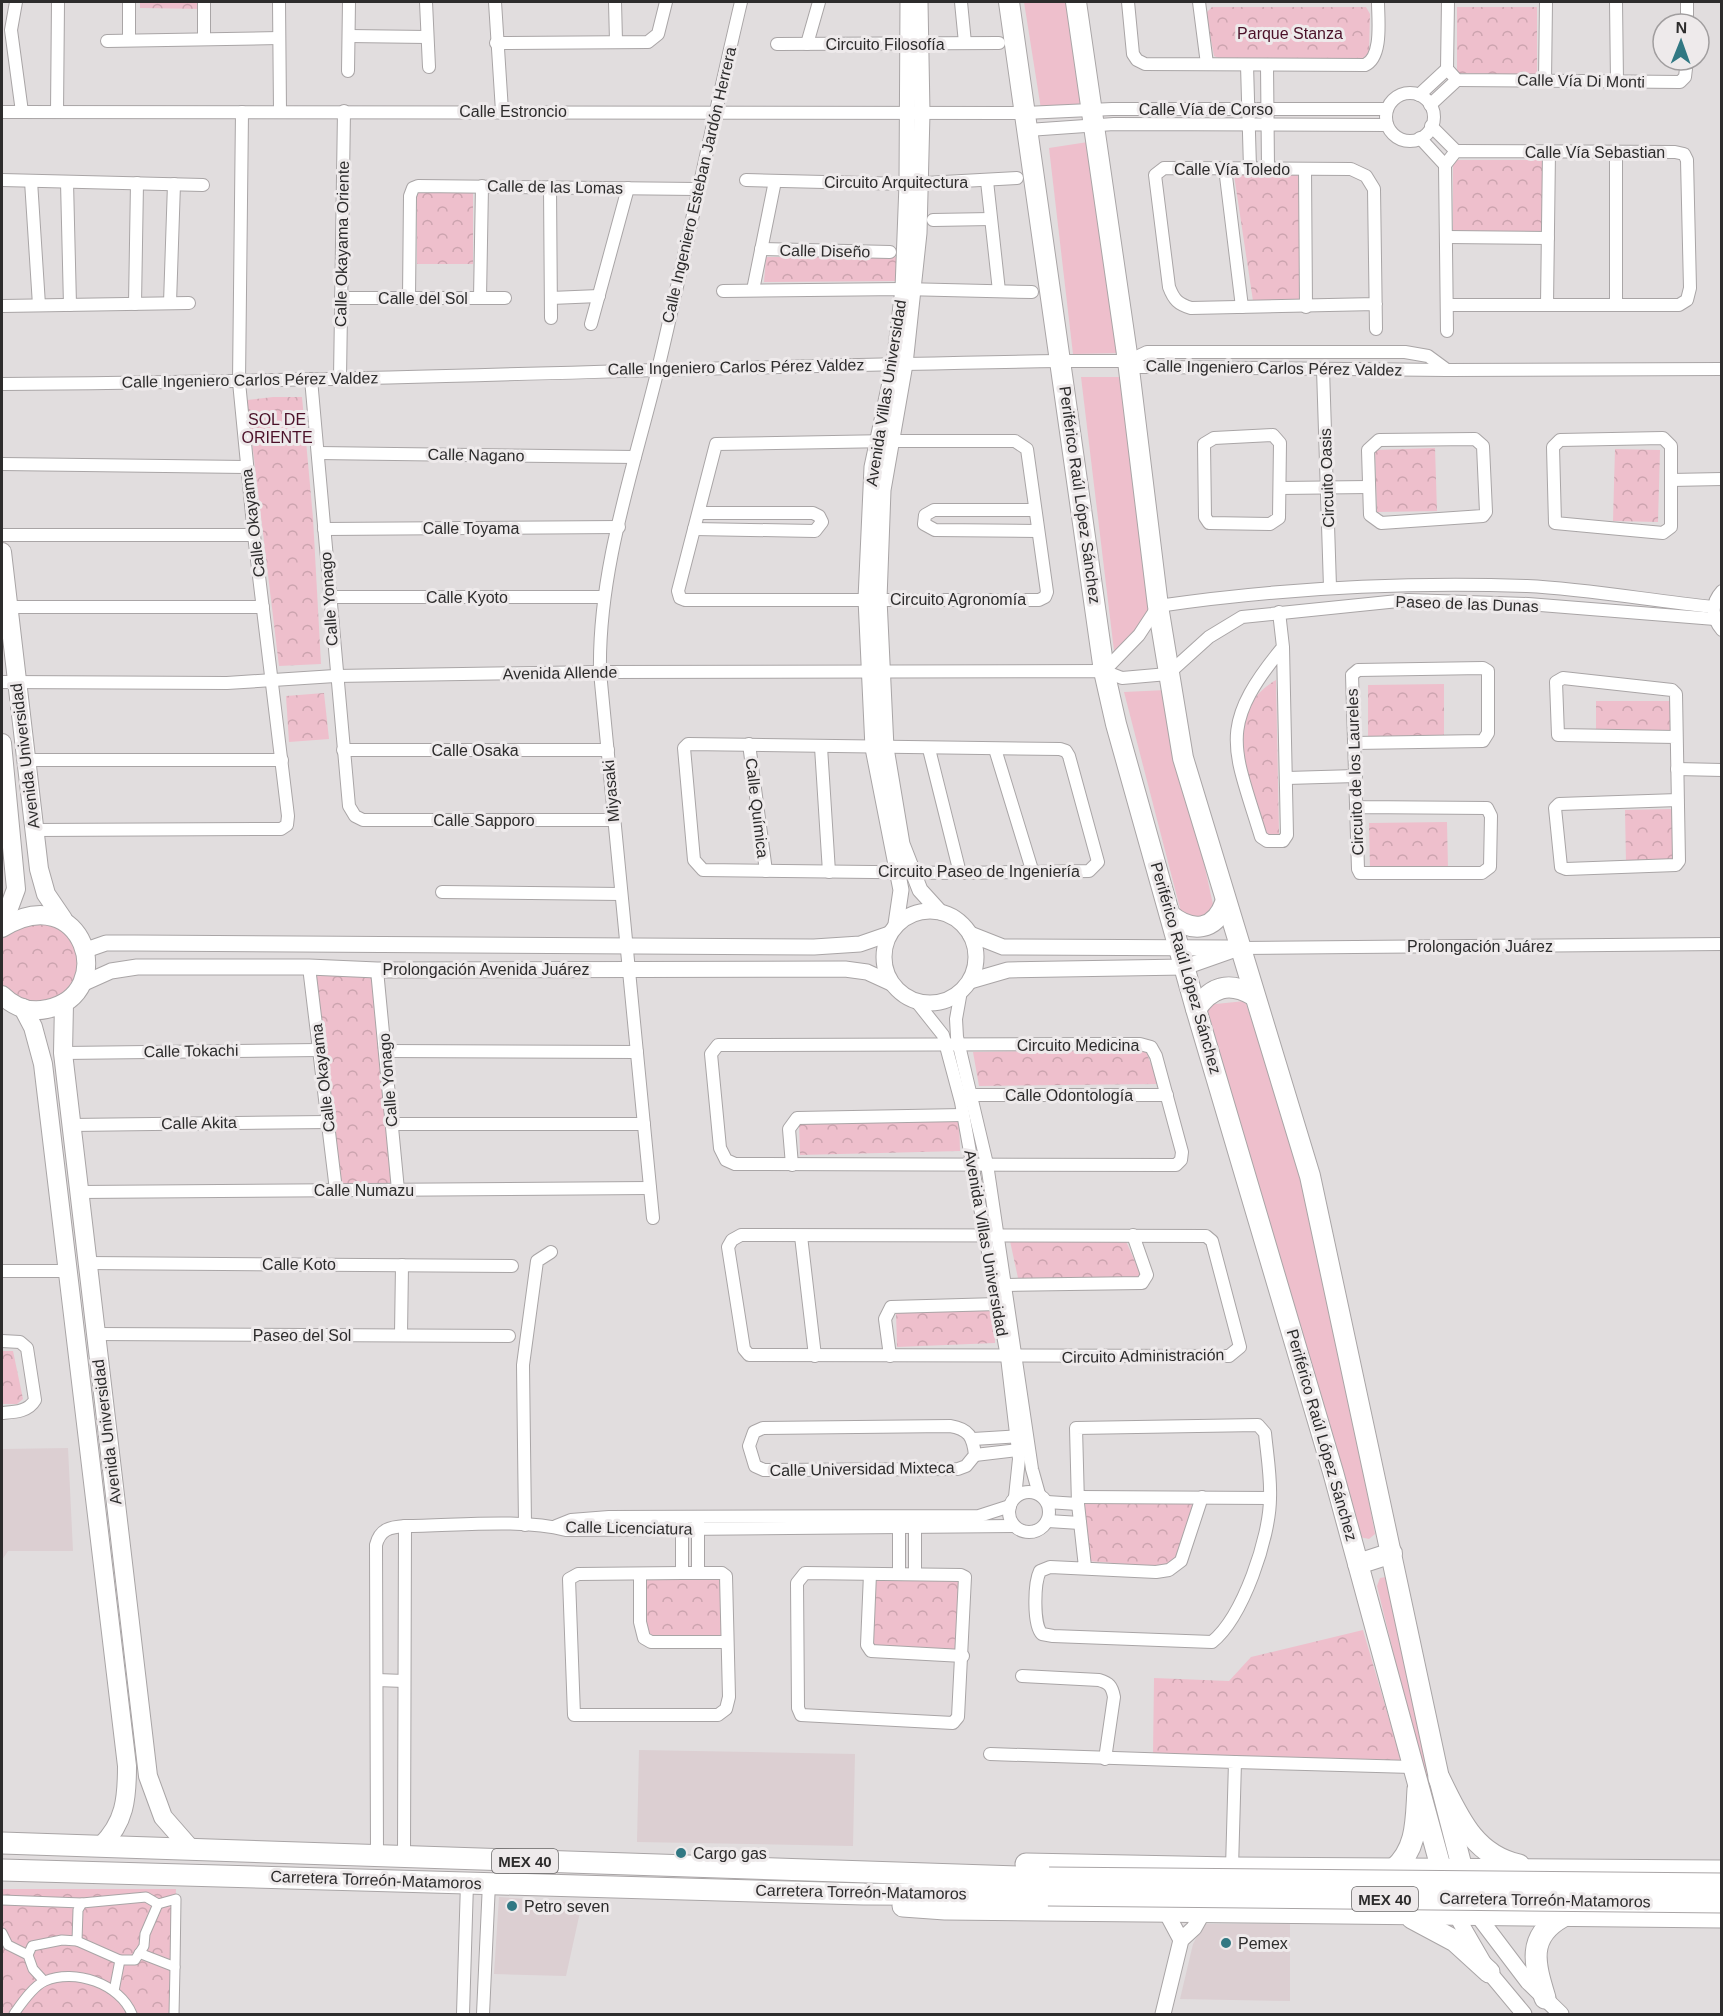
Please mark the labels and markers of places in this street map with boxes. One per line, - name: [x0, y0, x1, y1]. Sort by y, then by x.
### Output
- place label: Cargo gas: [693, 1845, 767, 1862]
- marker: Cargo gas: [674, 1846, 688, 1860]
- place label: Petro seven: [524, 1898, 609, 1915]
- marker: Petro seven: [505, 1899, 519, 1913]
- place label: Pemex: [1238, 1935, 1288, 1952]
- marker: Pemex: [1219, 1936, 1233, 1950]

